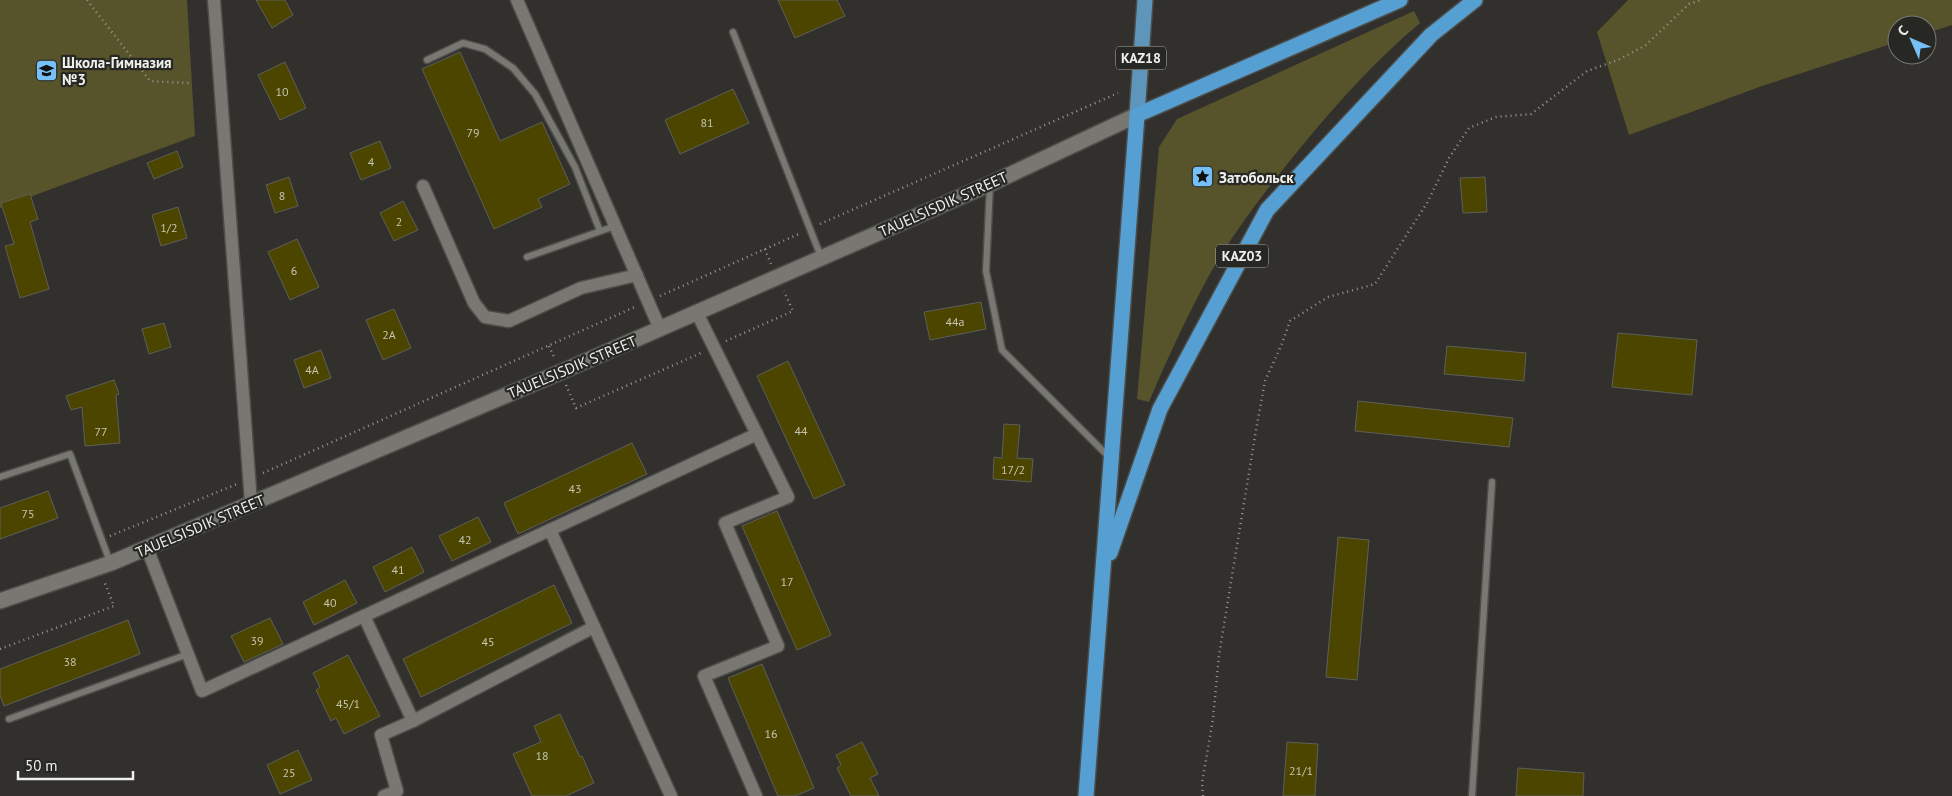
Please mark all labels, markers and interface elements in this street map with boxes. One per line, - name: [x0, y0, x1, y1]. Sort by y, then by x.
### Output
- north arrow: [1887, 15, 1937, 65]
- text: С: [1894, 22, 1912, 40]
- road number: KAZ18: [1116, 46, 1166, 70]
- place label: Школа-Гимназия №3: [62, 53, 172, 89]
- school or university icon: Школа-Гимназия №3: [34, 59, 58, 83]
- house number: 10: [275, 84, 289, 99]
- house number: 81: [700, 115, 714, 130]
- house number: 79: [466, 125, 480, 140]
- house number: 4: [368, 154, 375, 169]
- place icon: Затобольск: [1191, 165, 1215, 189]
- street label: TAUELSISDIK STREET: [876, 167, 1011, 241]
- place label: Затобольск: [1219, 168, 1294, 187]
- house number: 8: [279, 188, 285, 203]
- house number: 2: [396, 214, 402, 229]
- house number: 1/2: [160, 220, 178, 235]
- road number: KАZ03: [1216, 245, 1268, 268]
- house number: 6: [291, 263, 297, 278]
- house number: 44а: [945, 314, 965, 329]
- house number: 2А: [382, 327, 396, 342]
- street label: TAUELSISDIK STREET: [505, 331, 640, 403]
- house number: 4А: [305, 362, 319, 377]
- house number: 44: [794, 423, 808, 438]
- house number: 77: [94, 424, 108, 439]
- house number: 17/2: [1001, 462, 1025, 477]
- house number: 43: [568, 481, 582, 496]
- street label: TAUELSISDIK STREET: [133, 490, 268, 562]
- house number: 75: [21, 506, 35, 521]
- house number: 42: [458, 532, 472, 547]
- house number: 41: [391, 562, 405, 577]
- house number: 17: [780, 574, 794, 589]
- house number: 40: [323, 595, 337, 610]
- house number: 39: [250, 633, 264, 648]
- house number: 45: [481, 634, 495, 649]
- house number: 38: [63, 654, 77, 669]
- house number: 45/1: [336, 696, 360, 711]
- house number: 16: [764, 726, 778, 741]
- scale bar: [18, 748, 132, 780]
- house number: 18: [535, 748, 549, 763]
- text: 50 m: [25, 756, 58, 775]
- house number: 21/1: [1289, 763, 1313, 778]
- house number: 25: [282, 765, 296, 780]

